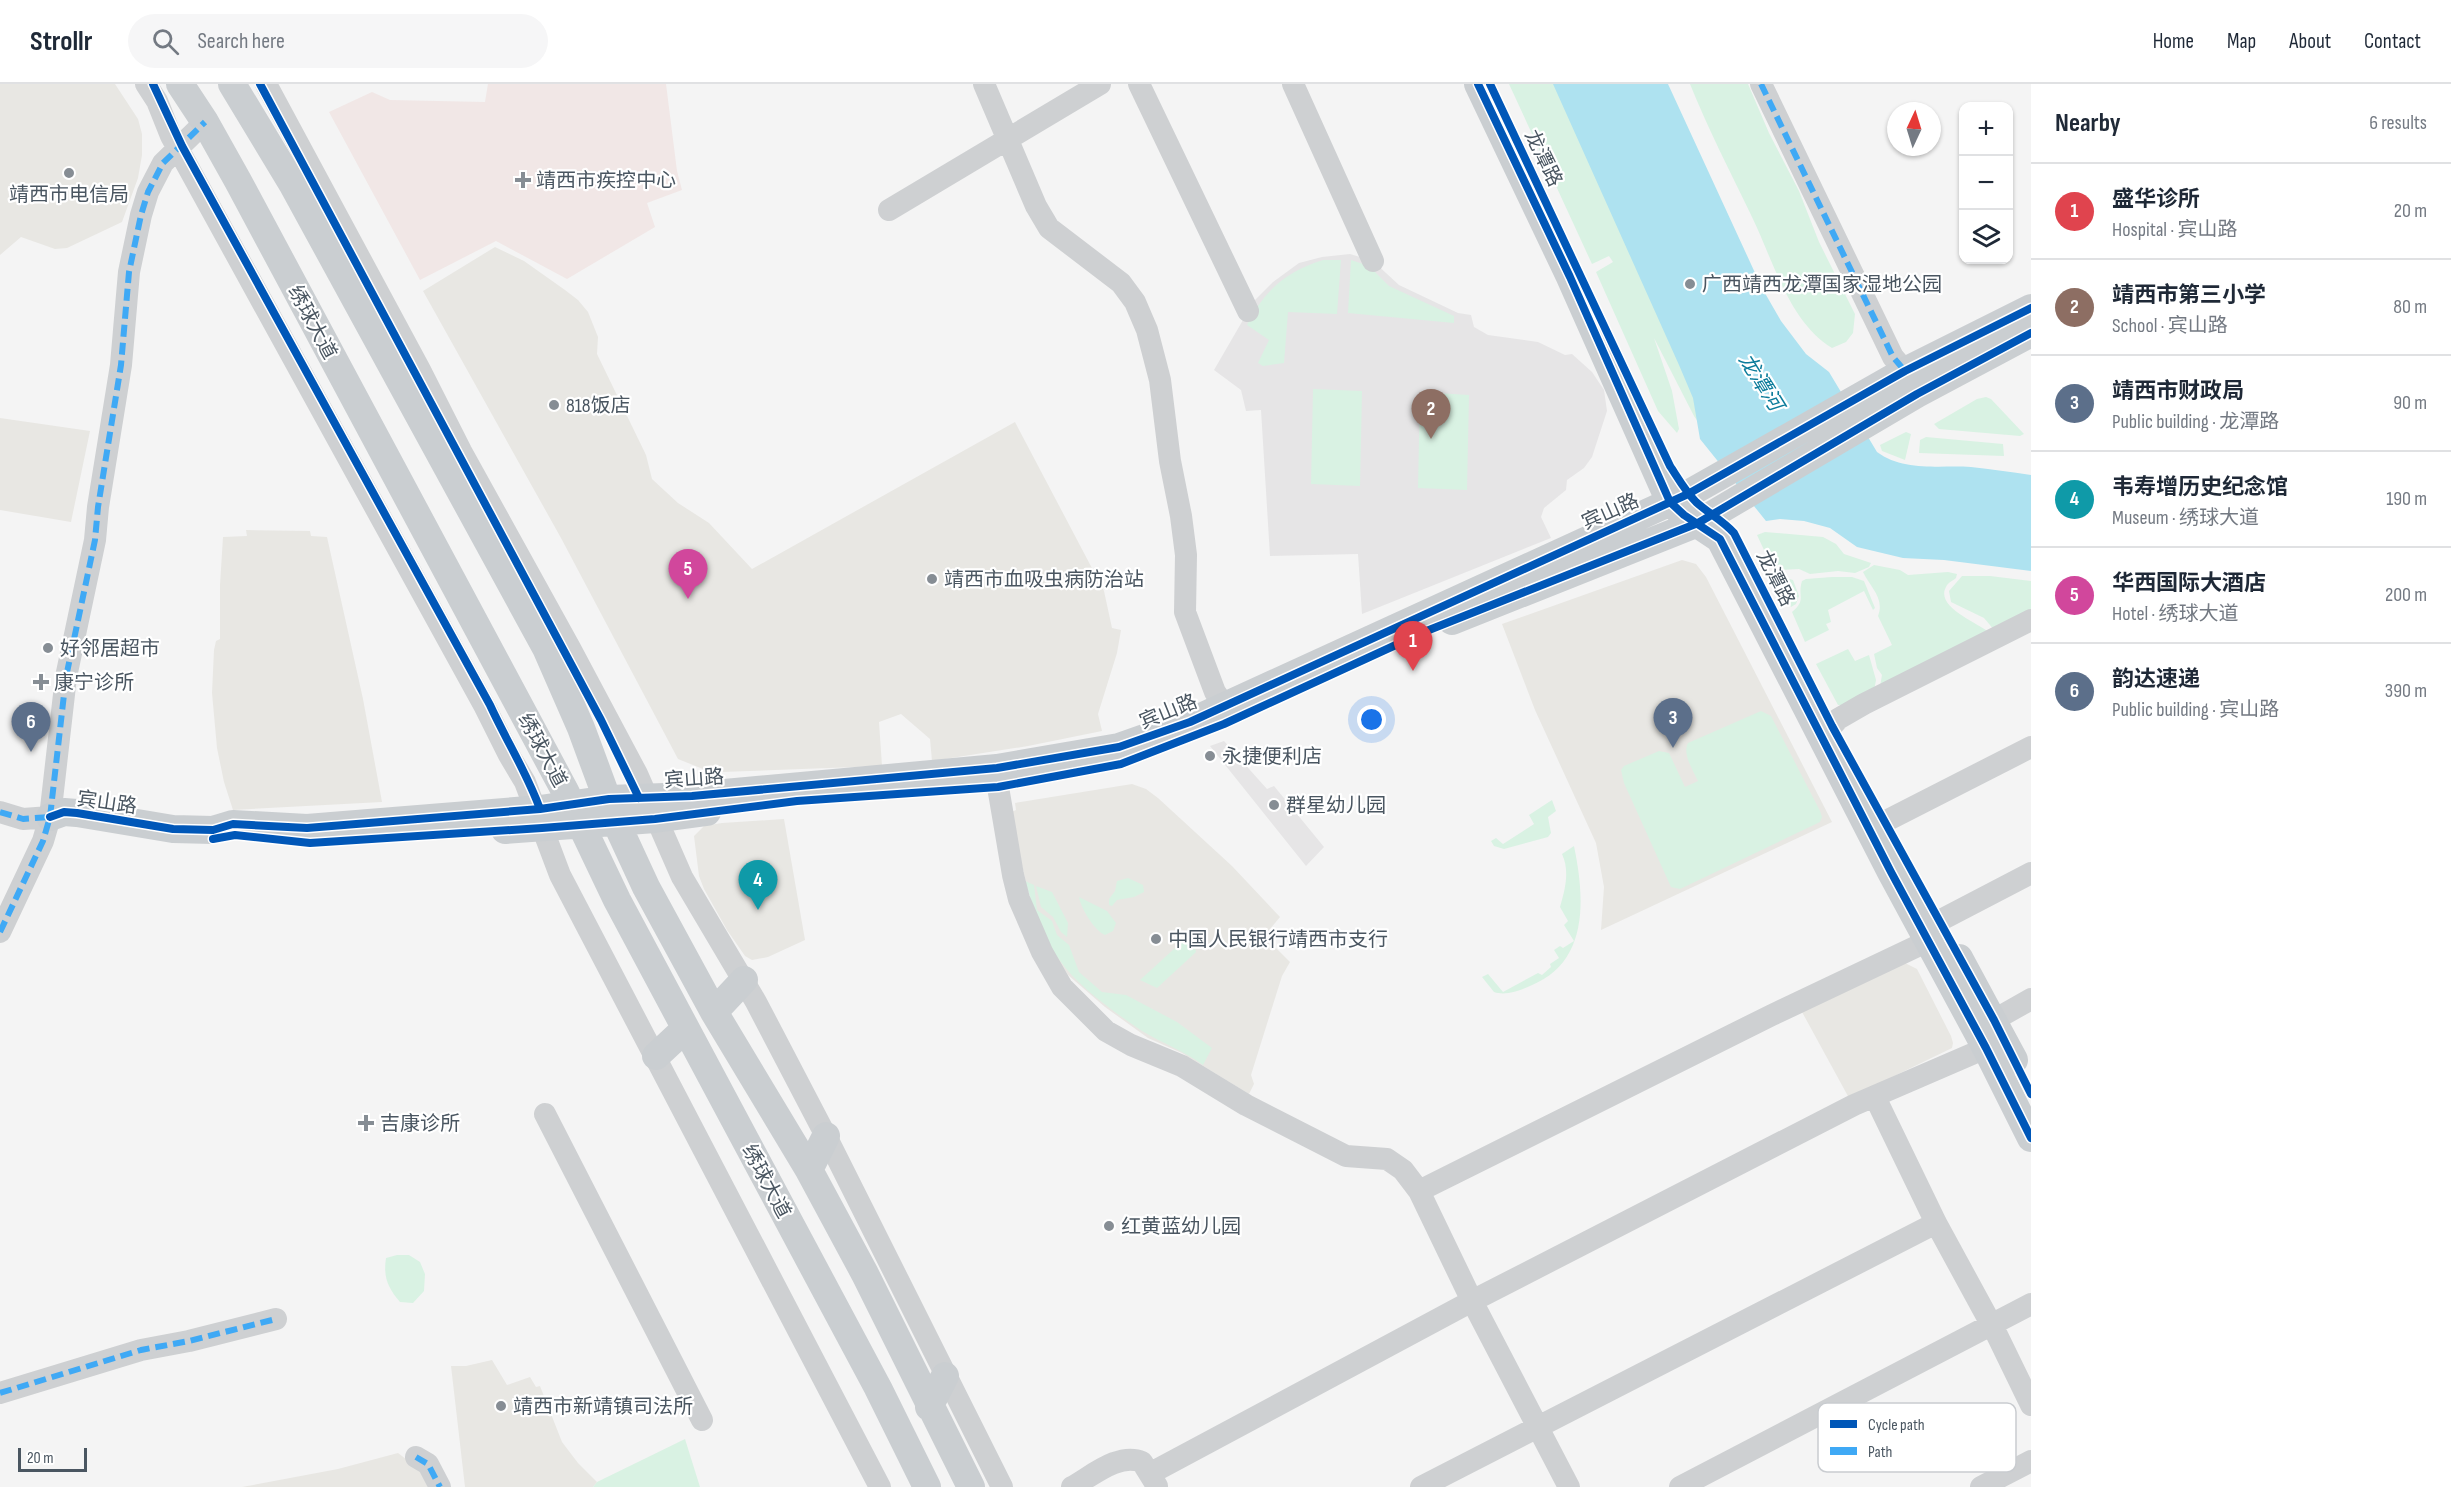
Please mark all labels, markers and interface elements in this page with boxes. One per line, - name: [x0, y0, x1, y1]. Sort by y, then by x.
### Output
- search box: [128, 14, 548, 68]
- text: Strollr: [30, 25, 92, 58]
- icon: search: [149, 25, 182, 58]
- text: Search here: [197, 28, 285, 55]
- text: Home: [2153, 29, 2194, 54]
- text: Map: [2227, 29, 2256, 54]
- text: About: [2289, 29, 2331, 54]
- text: Contact: [2364, 29, 2421, 54]
- north arrow: [1887, 102, 1941, 156]
- map controls: [1959, 102, 2013, 264]
- button: +: [1959, 102, 2013, 156]
- text: Nearby: [2055, 108, 2121, 139]
- text: 6 results: [2369, 111, 2427, 135]
- street label: 龙潭路: [1519, 126, 1567, 191]
- button: −: [1959, 156, 2013, 210]
- marker: 靖西市电信局: [62, 166, 76, 180]
- place label: 靖西市疾控中心: [536, 169, 676, 193]
- marker: 靖西市疾控中心: [514, 171, 532, 189]
- place label: 靖西市电信局: [9, 183, 129, 207]
- text: 盛华诊所: [2112, 186, 2200, 213]
- text: 1: [2071, 199, 2078, 223]
- text: 20 m: [2394, 199, 2427, 223]
- button: layers: [1959, 210, 2013, 264]
- text: Hospital · 宾山路: [2112, 218, 2237, 242]
- place label: 广西靖西龙潭国家湿地公园: [1702, 273, 1942, 297]
- marker: 广西靖西龙潭国家湿地公园: [1683, 277, 1697, 291]
- street label: 绣球大道: [283, 282, 341, 363]
- text: 靖西市第三小学: [2112, 282, 2266, 309]
- text: 2: [2070, 295, 2079, 319]
- text: 80 m: [2393, 295, 2427, 319]
- text: School · 宾山路: [2112, 314, 2228, 338]
- water label: 龙潭河: [1733, 349, 1790, 419]
- text: 靖西市财政局: [2112, 378, 2244, 405]
- pin: 2: [1412, 390, 1450, 439]
- text: 3: [2070, 391, 2079, 415]
- text: 90 m: [2393, 391, 2427, 415]
- place label: 818饭店: [566, 394, 631, 418]
- marker: 818饭店: [547, 398, 561, 412]
- text: Public building · 龙潭路: [2112, 410, 2279, 434]
- text: 韦寿增历史纪念馆: [2112, 474, 2288, 501]
- text: 4: [2070, 487, 2079, 511]
- text: 190 m: [2386, 487, 2427, 511]
- street label: 宾山路: [1578, 489, 1643, 535]
- text: Museum · 绣球大道: [2112, 506, 2259, 530]
- street label: 龙潭路: [1751, 546, 1799, 611]
- pin: 5: [668, 550, 708, 599]
- place label: 靖西市血吸虫病防治站: [944, 568, 1144, 592]
- text: 华西国际大酒店: [2112, 570, 2266, 597]
- marker: 靖西市血吸虫病防治站: [925, 572, 939, 586]
- text: 5: [2070, 583, 2079, 607]
- text: 200 m: [2385, 583, 2427, 607]
- text: Hotel · 绣球大道: [2112, 602, 2239, 626]
- pin: 1: [1394, 622, 1432, 671]
- place label: 好邻居超市: [60, 637, 160, 661]
- marker: 好邻居超市: [41, 641, 55, 655]
- text: 韵达速递: [2112, 666, 2200, 693]
- place label: 康宁诊所: [54, 671, 134, 695]
- marker: 康宁诊所: [32, 673, 50, 691]
- text: 6: [2070, 679, 2079, 703]
- text: 390 m: [2385, 679, 2427, 703]
- street label: 宾山路: [1136, 690, 1201, 734]
- pin: 3: [1654, 698, 1692, 748]
- text: Public building · 宾山路: [2112, 698, 2279, 722]
- pin: 6: [12, 702, 51, 752]
- your location: [1357, 705, 1386, 734]
- street label: 绣球大道: [513, 710, 571, 791]
- place label: 永捷便利店: [1222, 745, 1322, 769]
- marker: 永捷便利店: [1203, 749, 1217, 763]
- street label: 宾山路: [663, 765, 725, 793]
- street label: 宾山路: [75, 787, 138, 819]
- place label: 群星幼儿园: [1286, 794, 1386, 818]
- marker: 群星幼儿园: [1267, 798, 1281, 812]
- pin: 4: [738, 860, 777, 910]
- place label: 中国人民银行靖西市支行: [1168, 928, 1388, 952]
- marker: 中国人民银行靖西市支行: [1149, 932, 1163, 946]
- place label: 吉康诊所: [380, 1112, 460, 1136]
- marker: 吉康诊所: [357, 1114, 375, 1132]
- street label: 绣球大道: [737, 1141, 795, 1222]
- place label: 红黄蓝幼儿园: [1121, 1215, 1241, 1239]
- marker: 红黄蓝幼儿园: [1102, 1219, 1116, 1233]
- place label: 靖西市新靖镇司法所: [513, 1395, 693, 1419]
- marker: 靖西市新靖镇司法所: [494, 1399, 508, 1413]
- legend: [1818, 1403, 2016, 1472]
- text: Cycle path: [1868, 1416, 1925, 1435]
- text: Path: [1868, 1443, 1892, 1462]
- scale bar: [18, 1445, 87, 1472]
- text: 20 m: [27, 1449, 54, 1468]

